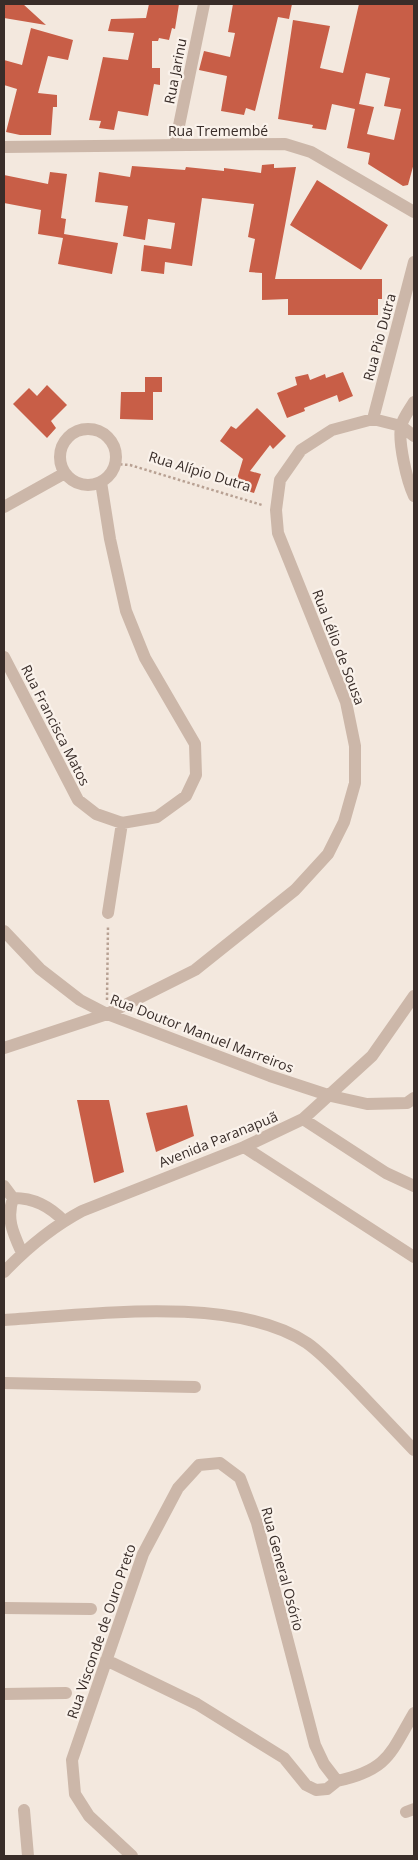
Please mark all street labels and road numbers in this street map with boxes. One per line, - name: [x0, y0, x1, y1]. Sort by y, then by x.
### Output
- street label: Rua Jarinu: [159, 36, 191, 106]
- street label: Rua Tremembé: [168, 121, 268, 140]
- street label: Rua Pio Dutra: [358, 291, 400, 383]
- street label: Rua Alípio Dutra: [147, 446, 253, 496]
- street label: Rua Lélio de Sousa: [308, 587, 370, 707]
- street label: Rua Francisca Matos: [17, 661, 95, 789]
- street label: Rua Doutor Manuel Marreiros: [107, 989, 297, 1077]
- street label: Avenida Paranapuã: [156, 1106, 280, 1172]
- street label: Rua General Osório: [257, 1505, 309, 1633]
- street label: Rua Visconde de Ouro Preto: [62, 1541, 140, 1721]

